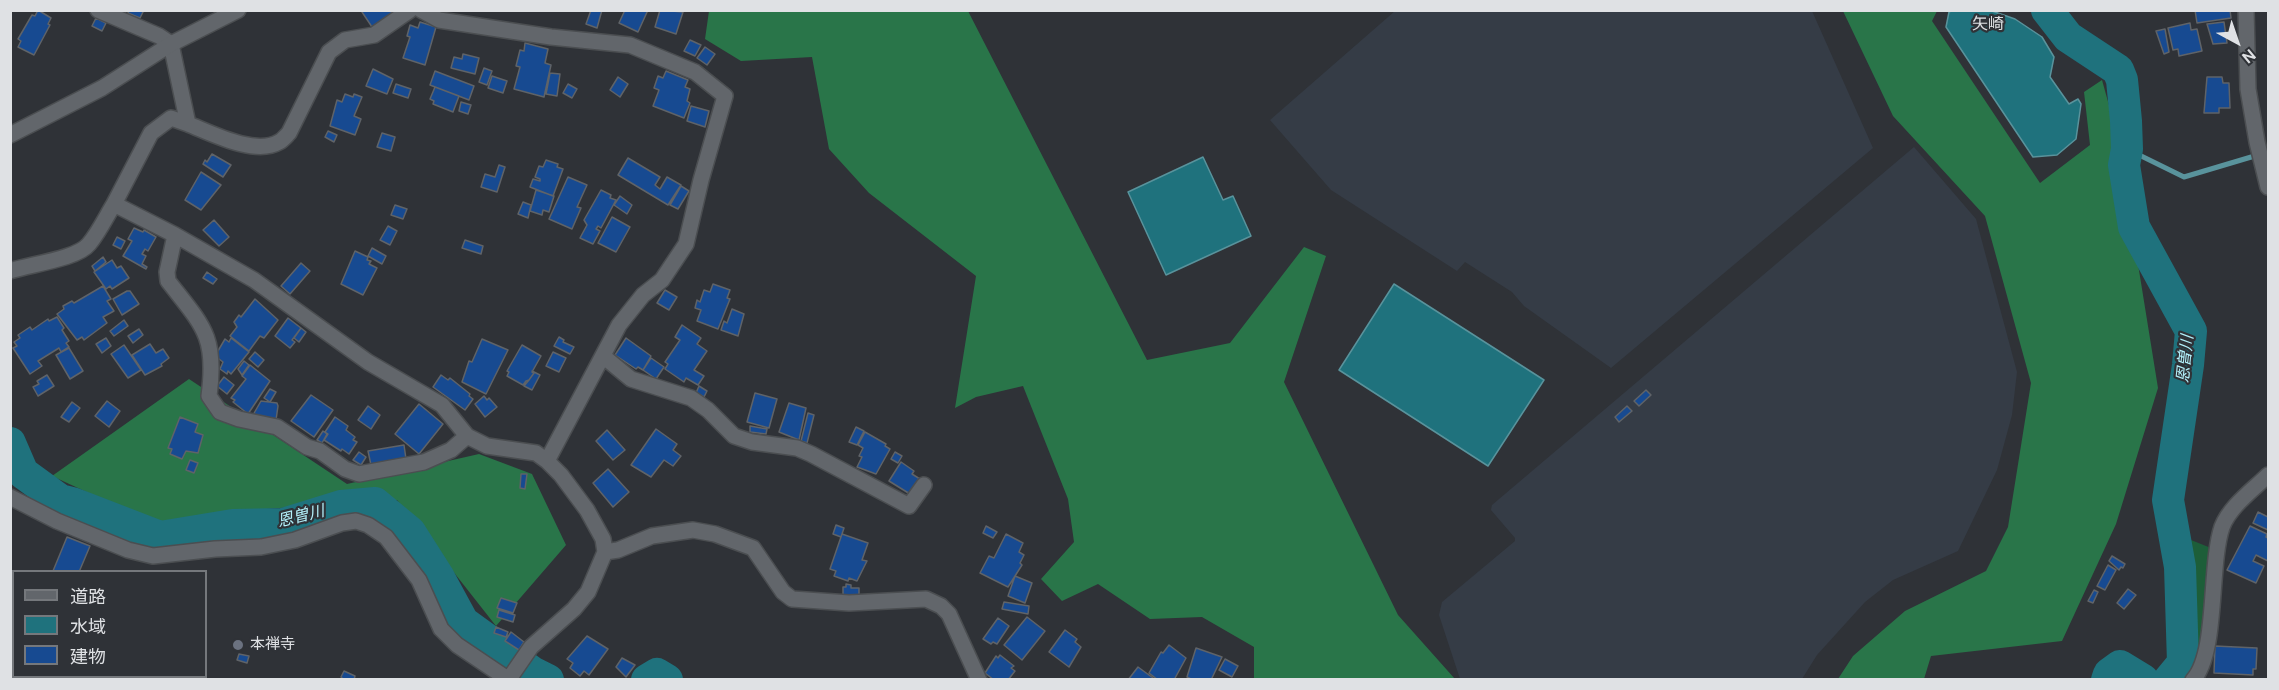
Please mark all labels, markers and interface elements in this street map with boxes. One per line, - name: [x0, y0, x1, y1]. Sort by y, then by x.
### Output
- north arrow: [2207, 12, 2267, 72]
- district label: 矢崎: [1972, 15, 2004, 35]
- text: N: [2238, 44, 2260, 68]
- water label: 恩曽川: [2174, 334, 2198, 384]
- water label: 恩曽川: [275, 502, 327, 532]
- legend: [12, 570, 207, 678]
- text: 道路: [70, 585, 106, 609]
- text: 水域: [70, 615, 106, 639]
- place label: 本禅寺: [250, 636, 295, 654]
- marker: 本禅寺: [231, 638, 245, 652]
- text: 建物: [70, 645, 106, 669]

